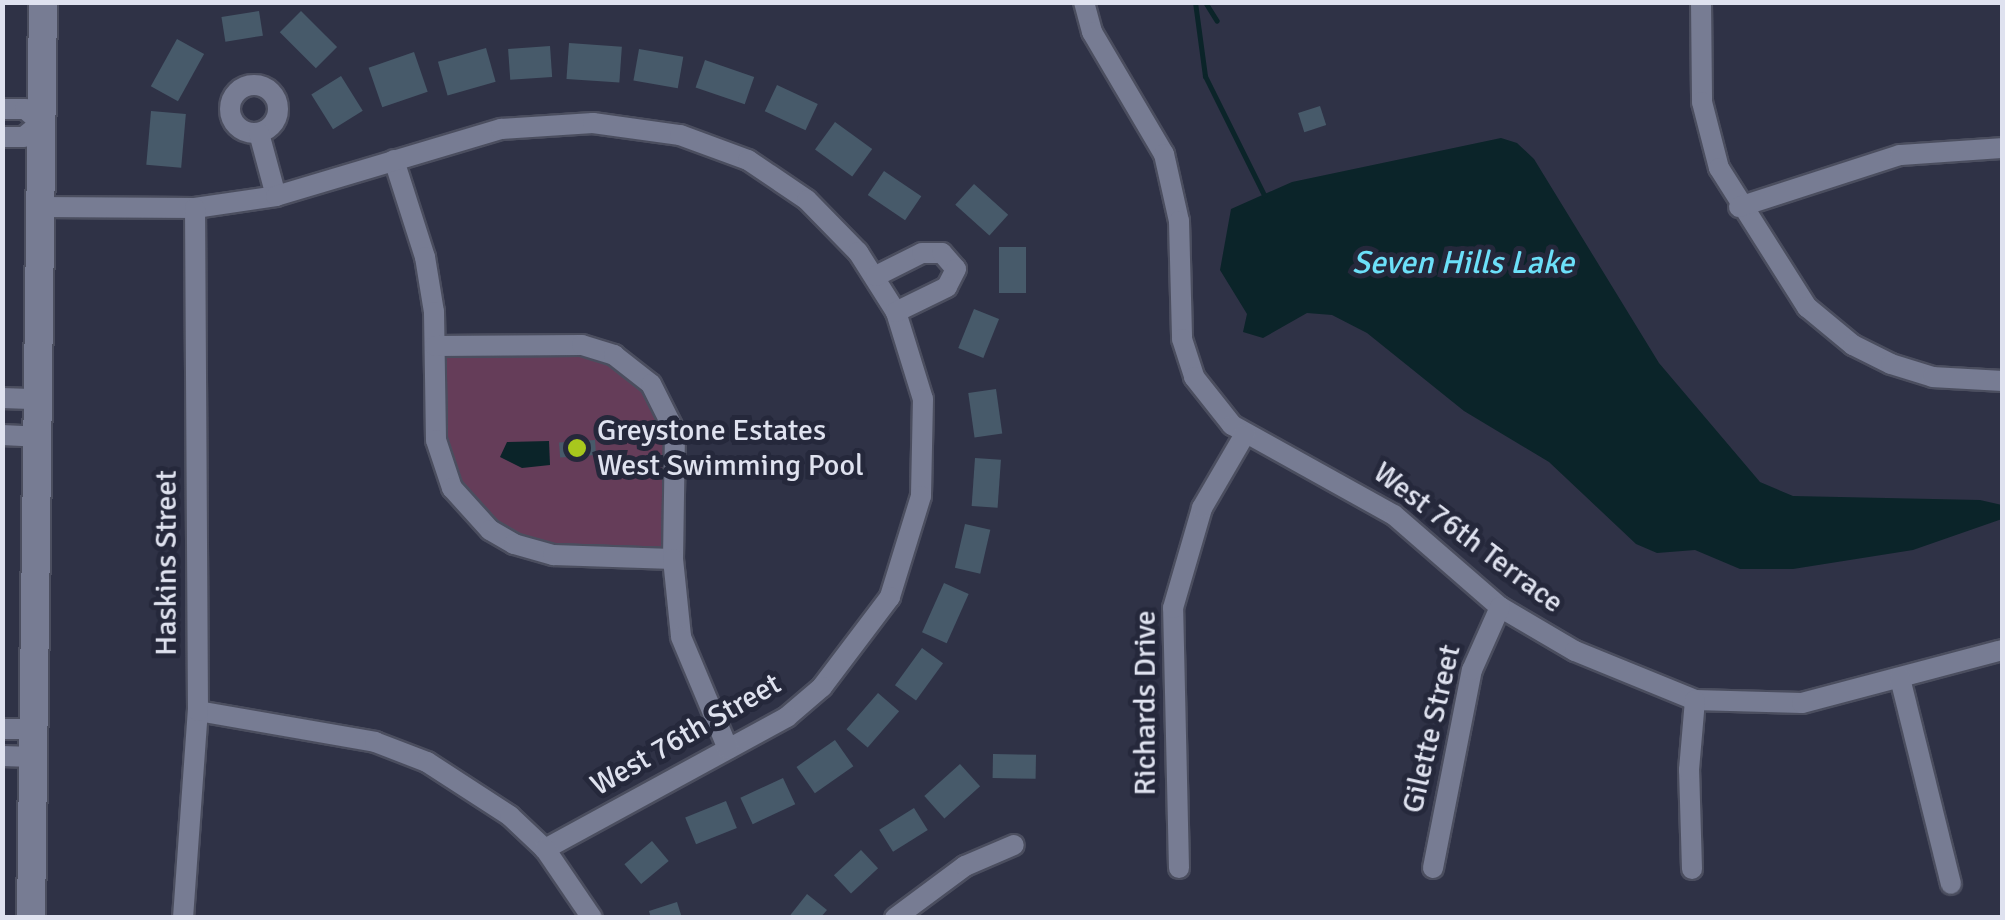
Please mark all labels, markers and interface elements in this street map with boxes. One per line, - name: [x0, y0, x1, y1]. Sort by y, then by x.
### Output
- water label: Seven Hills Lake: [1352, 244, 1574, 282]
- place label: Greystone Estates West Swimming Pool: [597, 413, 864, 484]
- marker: Greystone Estates West Swimming Pool: [566, 437, 588, 459]
- street label: West 76th Terrace: [1366, 455, 1570, 621]
- street label: Haskins Street: [149, 470, 185, 656]
- street label: Richards Drive: [1128, 610, 1164, 796]
- street label: Gilette Street: [1395, 641, 1469, 817]
- street label: West 76th Street: [585, 666, 787, 804]

